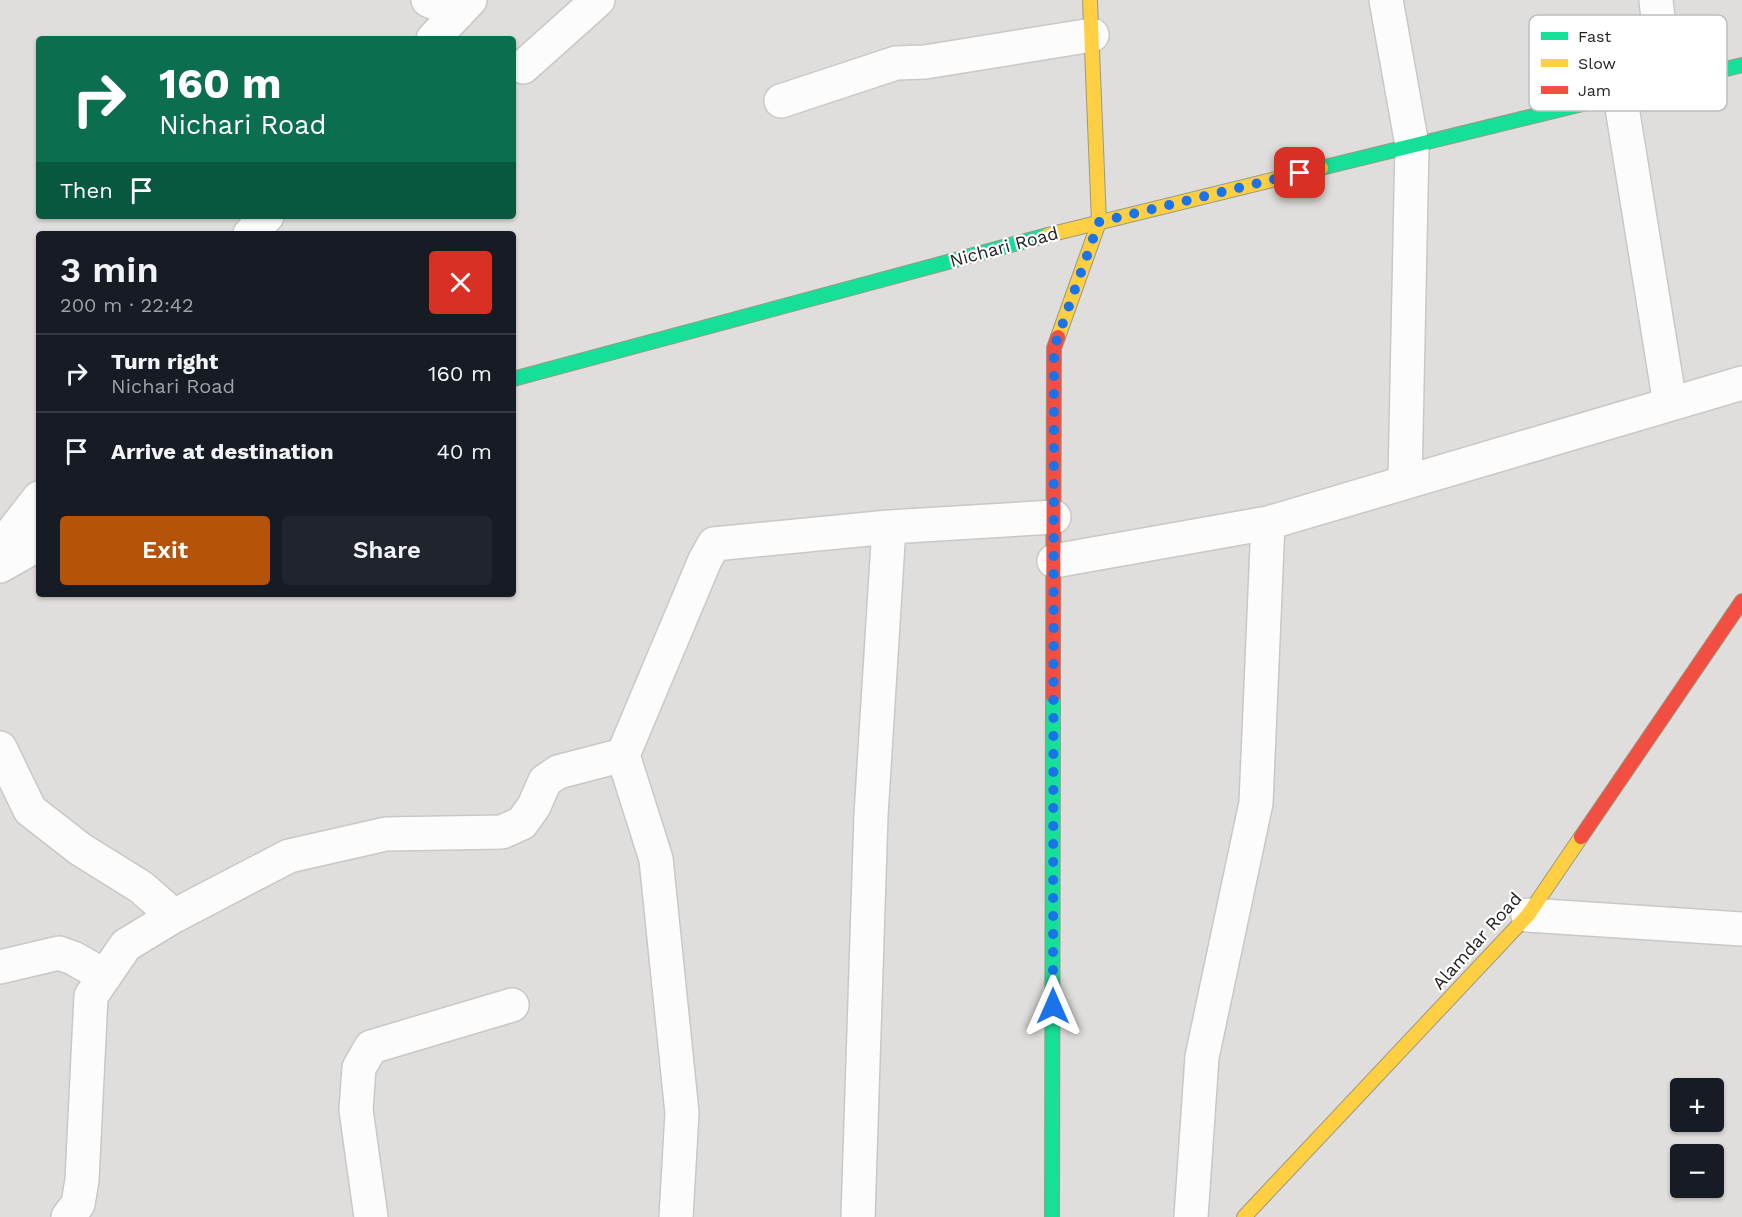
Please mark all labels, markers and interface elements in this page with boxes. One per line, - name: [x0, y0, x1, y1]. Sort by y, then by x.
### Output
- legend: [1529, 15, 1727, 111]
- text: Fast: [1578, 27, 1611, 46]
- text: Slow: [1578, 54, 1616, 73]
- text: 160 m: [159, 59, 282, 108]
- icon: right: [60, 60, 138, 138]
- text: Jam: [1578, 81, 1611, 100]
- text: Nichari Road: [159, 109, 326, 141]
- pin: [1274, 147, 1325, 198]
- icon: arrive: [1283, 156, 1316, 189]
- icon: arrive: [125, 174, 158, 207]
- text: Then: [60, 178, 113, 203]
- street label: Nichari Road: [947, 222, 1060, 271]
- text: 3 min: [60, 249, 159, 291]
- button: close: [429, 251, 492, 314]
- text: 200 m · 22:42: [60, 293, 194, 317]
- text: Turn right: [111, 349, 218, 374]
- icon: right: [60, 357, 93, 390]
- text: 160 m: [428, 361, 492, 386]
- text: Nichari Road: [111, 374, 235, 398]
- icon: arrive: [60, 435, 93, 468]
- text: Arrive at destination: [111, 439, 334, 464]
- text: 40 m: [436, 439, 492, 464]
- button: Exit: [60, 516, 270, 585]
- button: Share: [282, 516, 492, 585]
- street label: Alamdar Road: [1428, 888, 1526, 993]
- position arrow: [1021, 974, 1085, 1038]
- map controls: [1670, 1078, 1724, 1198]
- button: +: [1670, 1078, 1724, 1132]
- button: −: [1670, 1144, 1724, 1198]

